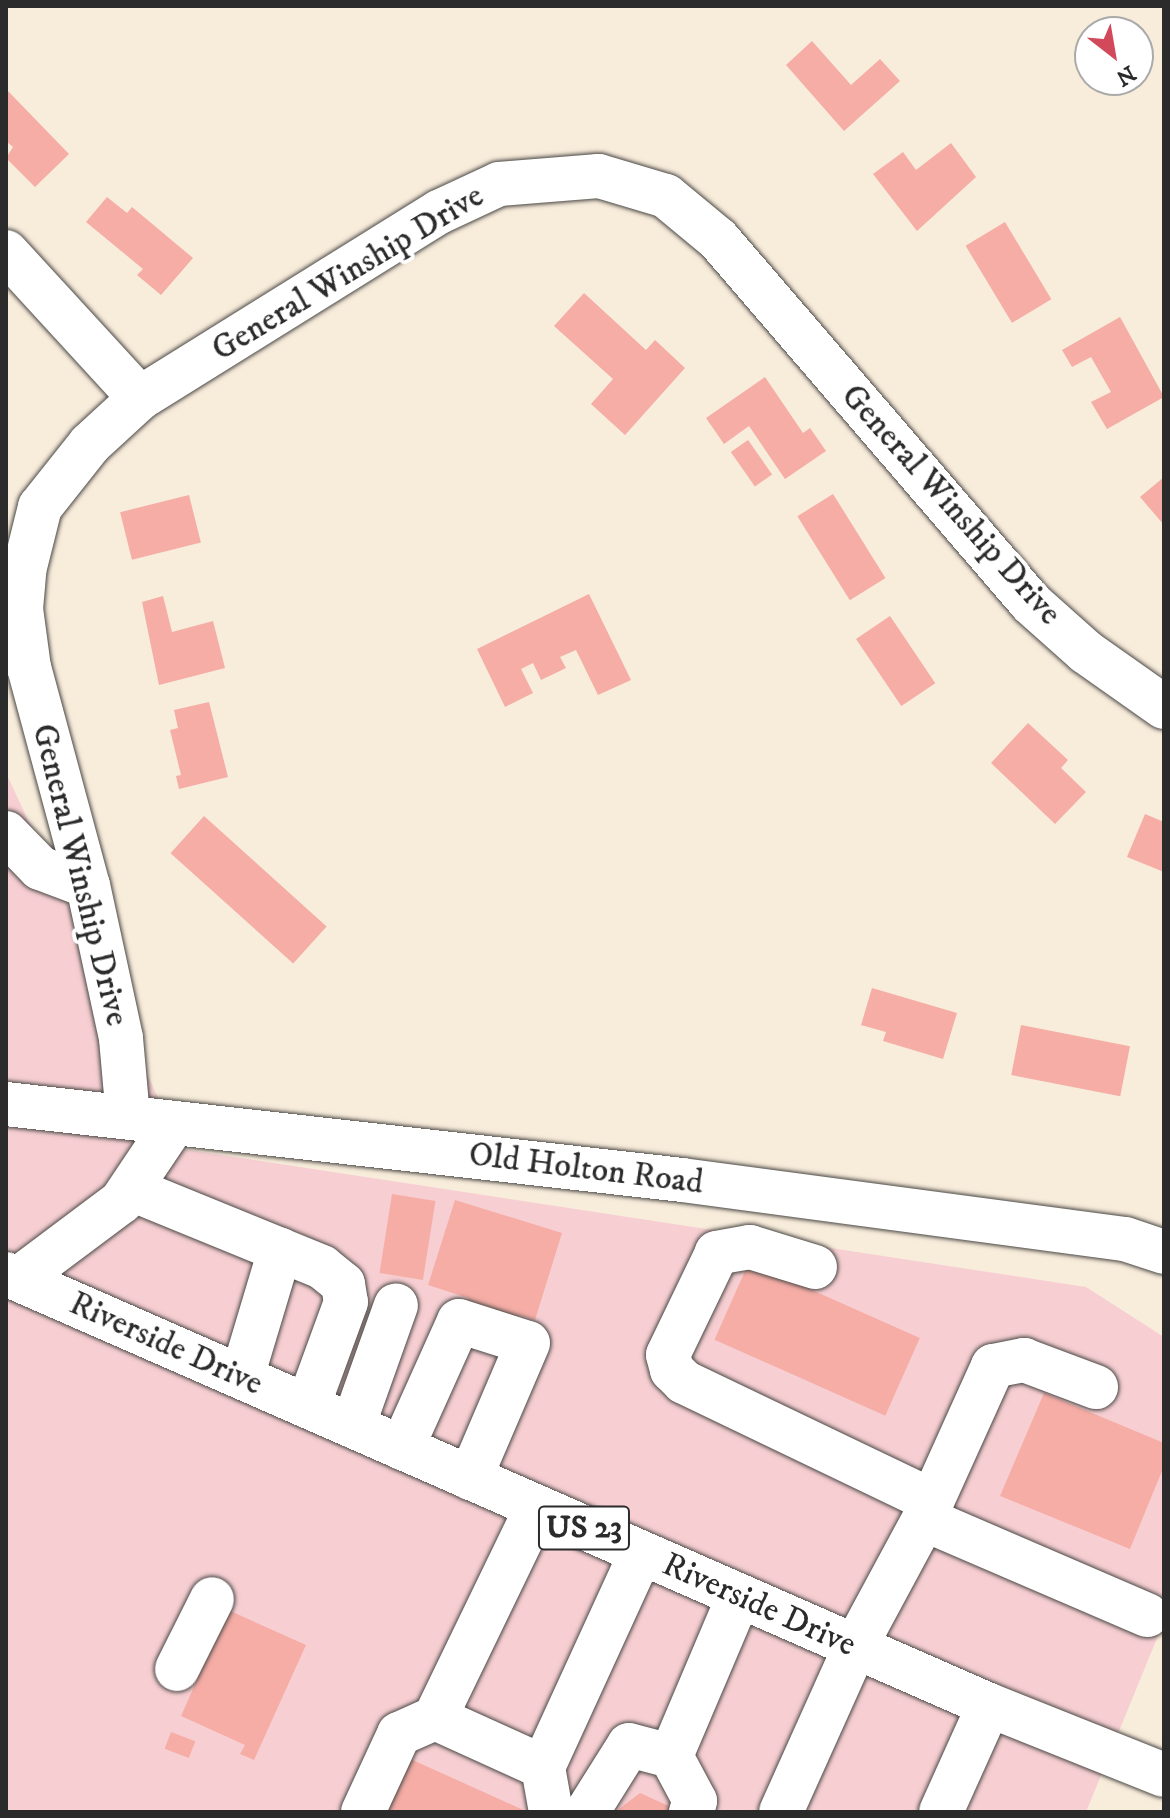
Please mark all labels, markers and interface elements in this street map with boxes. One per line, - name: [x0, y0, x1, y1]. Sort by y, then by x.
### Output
- north arrow: [1074, 16, 1154, 96]
- text: N: [1111, 59, 1140, 92]
- street label: General Winship Drive: [205, 176, 491, 370]
- street label: General Winship Drive: [832, 376, 1070, 634]
- street label: General Winship Drive: [23, 720, 137, 1030]
- street label: Old Holton Road: [467, 1134, 705, 1204]
- street label: Riverside Drive: [63, 1283, 269, 1405]
- road number: US 23: [536, 1500, 632, 1556]
- street label: Riverside Drive: [656, 1544, 862, 1666]

